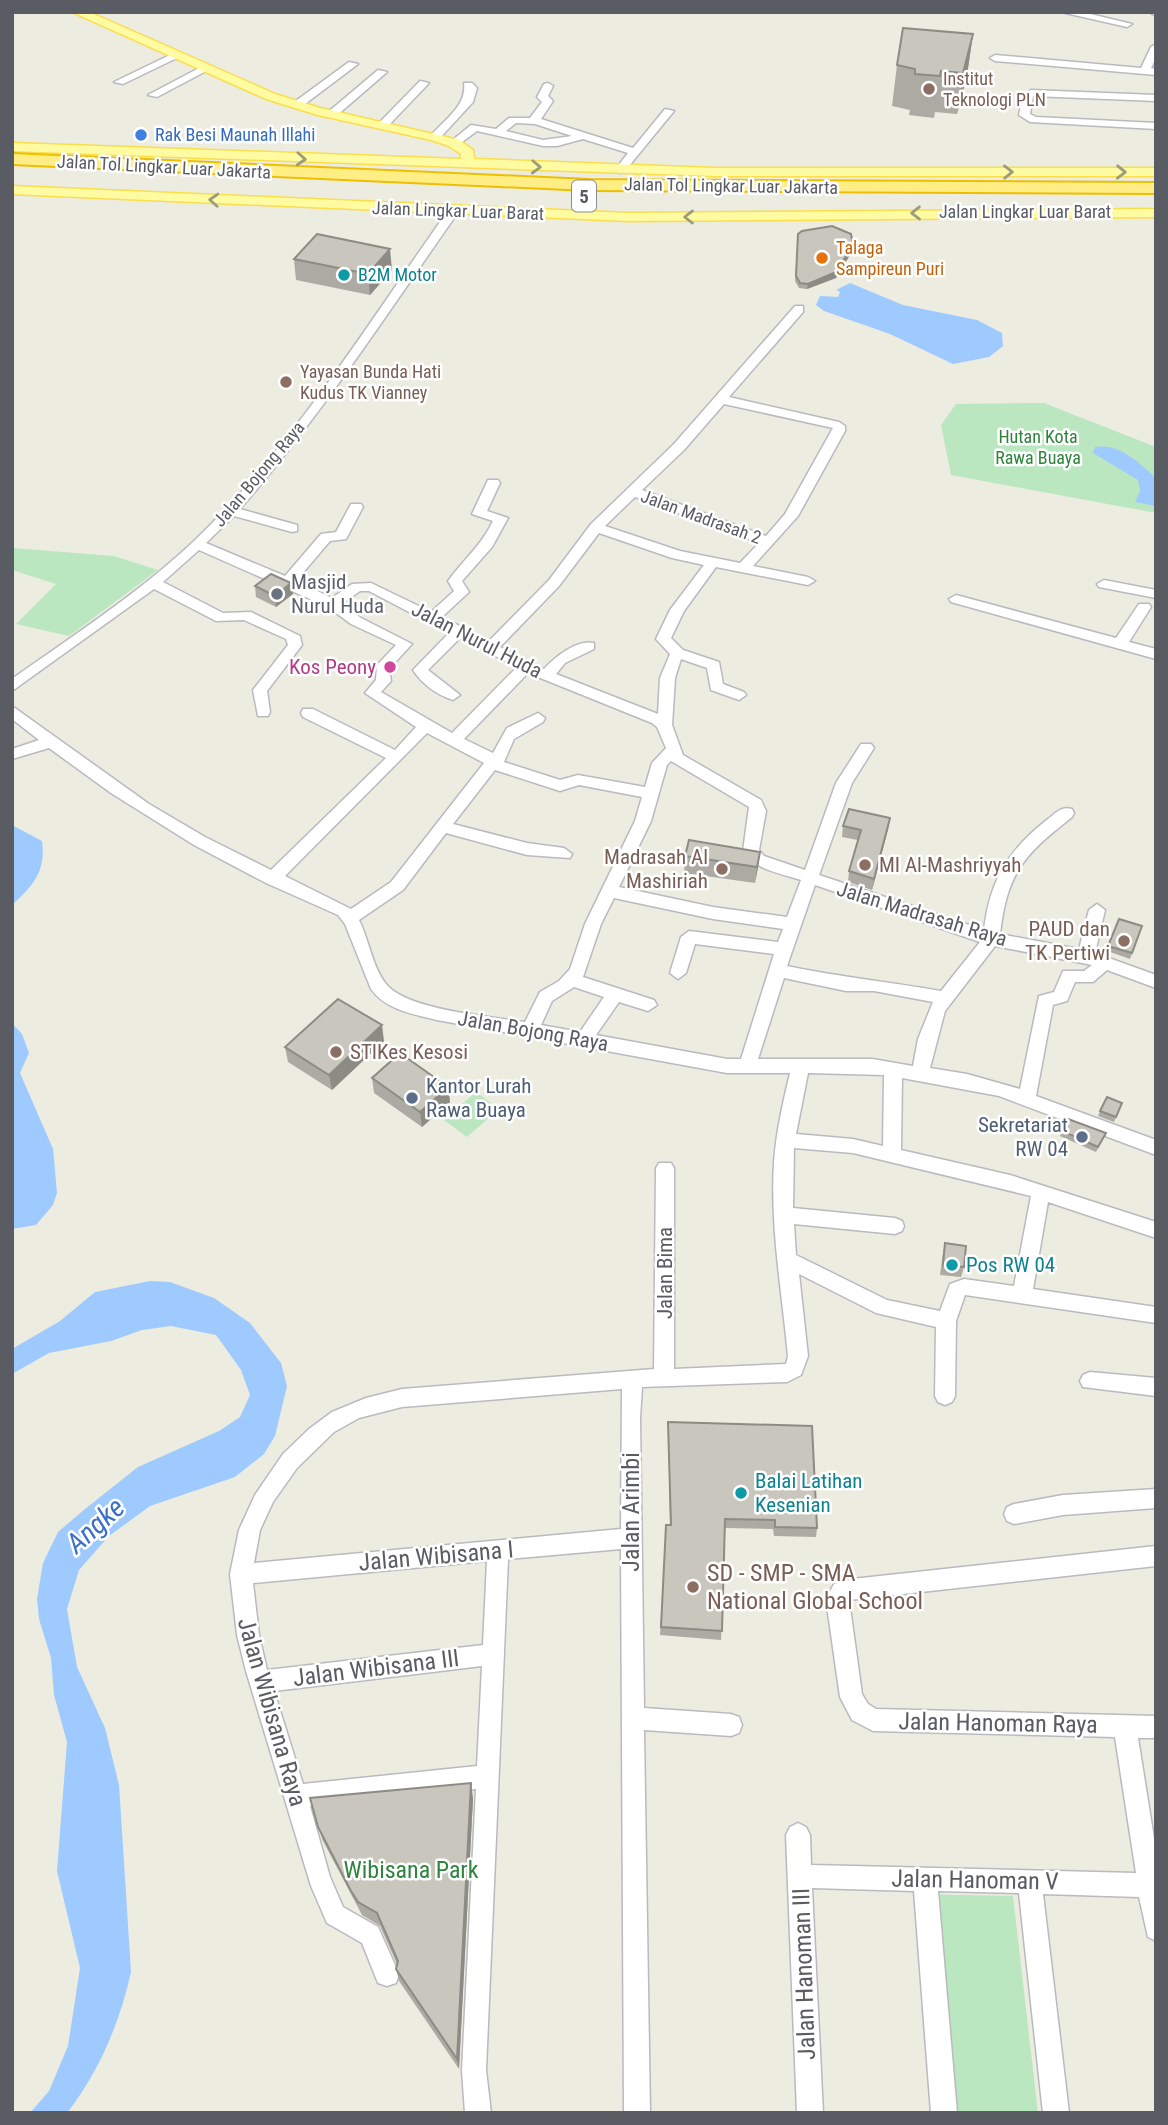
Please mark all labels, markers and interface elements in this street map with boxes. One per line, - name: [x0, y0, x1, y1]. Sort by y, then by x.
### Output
- place label: Institut Teknologi PLN: [943, 68, 1046, 110]
- marker: Institut Teknologi PLN: [921, 81, 937, 97]
- place label: Rak Besi Maunah Illahi: [155, 124, 315, 145]
- marker: Rak Besi Maunah Illahi: [133, 127, 149, 143]
- street label: Jalan Tol Lingkar Luar Jakarta: [57, 150, 271, 183]
- one-way arrow: [296, 151, 307, 166]
- one-way arrow: [530, 159, 541, 174]
- one-way arrow: [1003, 164, 1014, 180]
- one-way arrow: [1116, 164, 1127, 180]
- street label: Jalan Tol Lingkar Luar Jakarta: [624, 173, 838, 198]
- road number: 5: [572, 180, 596, 212]
- one-way arrow: [208, 192, 219, 207]
- street label: Jalan Lingkar Luar Barat: [372, 197, 544, 224]
- street label: Jalan Lingkar Luar Barat: [939, 201, 1111, 222]
- one-way arrow: [910, 205, 921, 221]
- one-way arrow: [683, 209, 693, 225]
- place label: Talaga Sampireun Puri: [836, 237, 944, 279]
- marker: Talaga Sampireun Puri: [814, 250, 830, 266]
- place label: B2M Motor: [358, 264, 437, 285]
- marker: B2M Motor: [336, 267, 352, 283]
- place label: Yayasan Bunda Hati Kudus TK Vianney: [300, 361, 441, 403]
- marker: Yayasan Bunda Hati Kudus TK Vianney: [278, 374, 294, 390]
- street label: Jalan Bojong Raya: [209, 417, 309, 530]
- park label: Hutan Kota Rawa Buaya: [995, 426, 1081, 468]
- street label: Jalan Madrasah 2: [638, 485, 764, 548]
- place label: Masjid Nurul Huda: [291, 570, 384, 618]
- marker: Masjid Nurul Huda: [269, 586, 285, 602]
- street label: Jalan Nurul Huda: [408, 597, 546, 683]
- place label: Kos Peony: [289, 655, 376, 679]
- marker: Kos Peony: [382, 659, 398, 675]
- place label: Madrasah Al Mashiriah: [604, 845, 708, 893]
- place label: MI Al-Mashriyyah: [879, 853, 1021, 877]
- marker: MI Al-Mashriyyah: [857, 857, 873, 873]
- marker: Madrasah Al Mashiriah: [714, 861, 730, 877]
- street label: Jalan Madrasah Raya: [834, 877, 1010, 951]
- place label: PAUD dan TK Pertiwi: [1025, 917, 1110, 965]
- marker: PAUD dan TK Pertiwi: [1116, 933, 1132, 949]
- street label: Jalan Bojong Raya: [456, 1006, 610, 1056]
- place label: STIKes Kesosi: [350, 1040, 468, 1064]
- marker: STIKes Kesosi: [328, 1044, 344, 1060]
- place label: Kantor Lurah Rawa Buaya: [426, 1074, 531, 1122]
- marker: Kantor Lurah Rawa Buaya: [404, 1090, 420, 1106]
- place label: Sekretariat RW 04: [978, 1113, 1068, 1161]
- marker: Sekretariat RW 04: [1074, 1129, 1090, 1145]
- street label: Jalan Bima: [653, 1227, 677, 1319]
- place label: Pos RW 04: [966, 1253, 1055, 1277]
- marker: Pos RW 04: [944, 1257, 960, 1273]
- street label: Jalan Arimbi: [617, 1452, 645, 1572]
- place label: Balai Latihan Kesenian: [755, 1469, 863, 1517]
- marker: Balai Latihan Kesenian: [733, 1485, 749, 1501]
- water label: Angke: [59, 1491, 131, 1561]
- street label: Jalan Wibisana I: [357, 1535, 515, 1577]
- place label: SD - SMP - SMA National Global School: [707, 1559, 923, 1615]
- marker: SD - SMP - SMA National Global School: [685, 1579, 701, 1595]
- street label: Jalan Wibisana Raya: [232, 1615, 312, 1809]
- street label: Jalan Wibisana III: [291, 1644, 461, 1692]
- street label: Jalan Hanoman Raya: [898, 1707, 1098, 1739]
- park label: Wibisana Park: [344, 1856, 479, 1884]
- street label: Jalan Hanoman V: [891, 1865, 1059, 1895]
- street label: Jalan Hanoman III: [787, 1888, 821, 2060]

